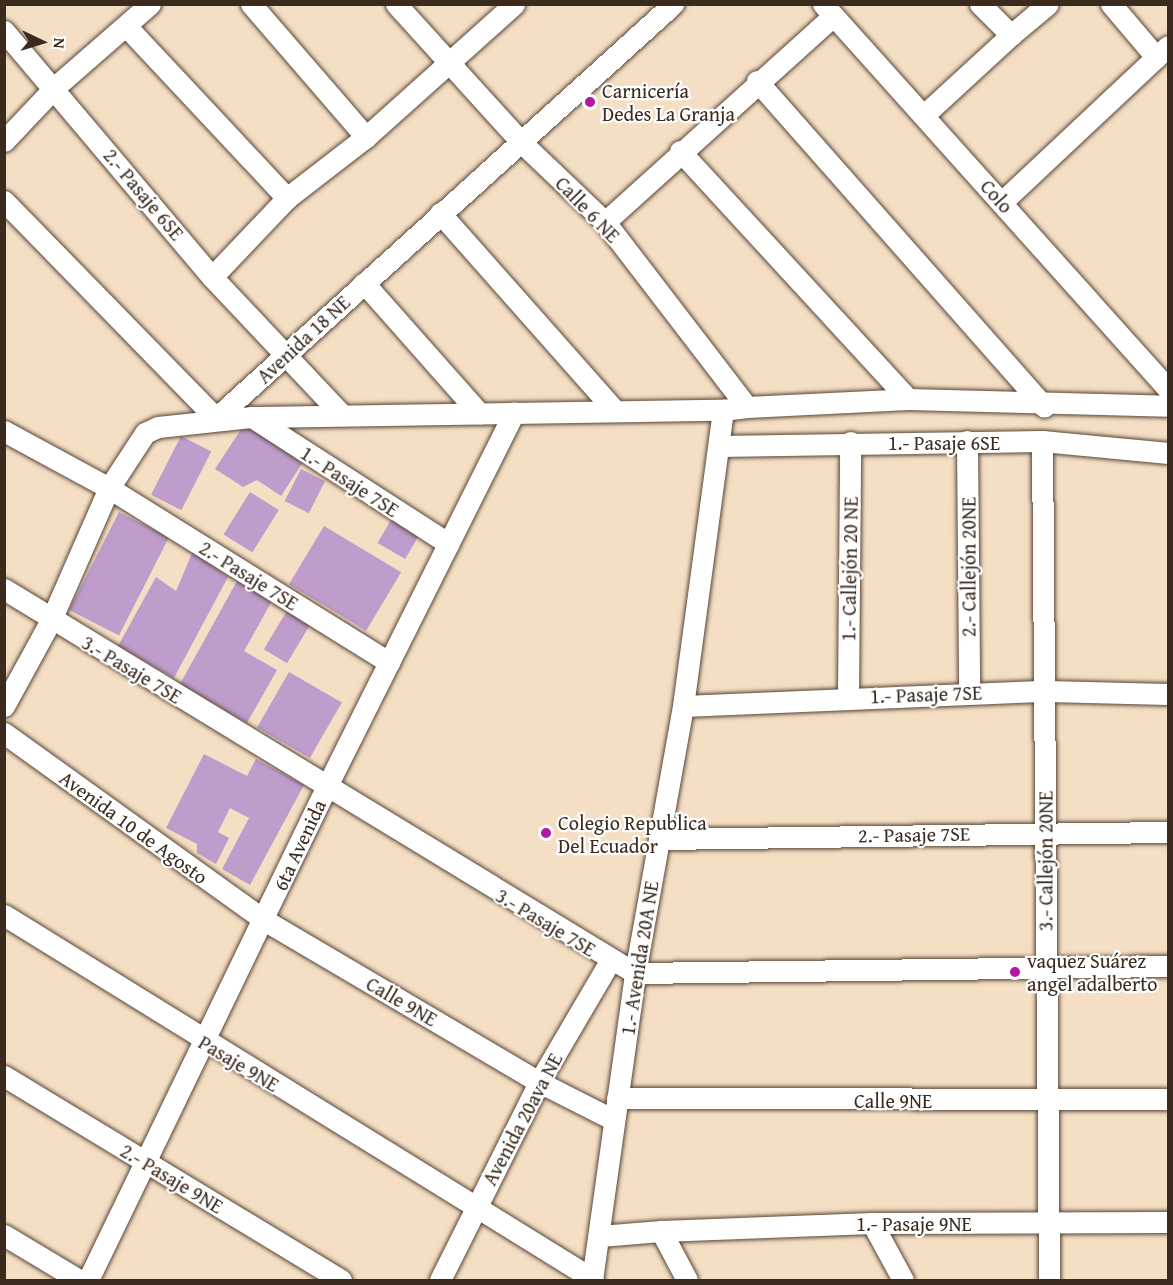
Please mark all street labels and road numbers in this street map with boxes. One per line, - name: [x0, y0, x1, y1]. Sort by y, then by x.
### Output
- street label: 2.- Pasaje 6SE: [99, 143, 189, 245]
- street label: Calle 6 NE: [551, 171, 625, 247]
- street label: Colo: [976, 174, 1018, 218]
- street label: Avenida 18 NE: [252, 290, 354, 388]
- street label: 1.- Pasaje 6SE: [888, 430, 1000, 454]
- street label: 1.- Pasaje 7SE: [296, 440, 404, 522]
- street label: 1.- Callejón 20 NE: [836, 496, 862, 642]
- street label: 2.- Callejón 20NE: [956, 497, 980, 637]
- street label: 2.- Pasaje 7SE: [195, 535, 303, 615]
- street label: 3.- Pasaje 7SE: [78, 630, 186, 708]
- street label: 1.- Pasaje 7SE: [870, 680, 982, 708]
- street label: Avenida 10 de Agosto: [55, 765, 213, 889]
- street label: 3.- Callejón 20NE: [1033, 791, 1057, 931]
- street label: 6ta Avenida: [268, 796, 330, 894]
- street label: 2.- Pasaje 7SE: [858, 821, 970, 847]
- street label: 1.- Avenida 20A NE: [615, 879, 663, 1037]
- street label: 3.- Pasaje 7SE: [492, 883, 600, 961]
- street label: Calle 9NE: [362, 971, 442, 1031]
- street label: Pasaje 9NE: [194, 1030, 284, 1096]
- street label: Avenida 20ava NE: [477, 1049, 567, 1189]
- street label: Calle 9NE: [854, 1088, 932, 1112]
- street label: 2.- Pasaje 9NE: [116, 1138, 228, 1218]
- street label: 1.- Pasaje 9NE: [856, 1211, 972, 1235]

